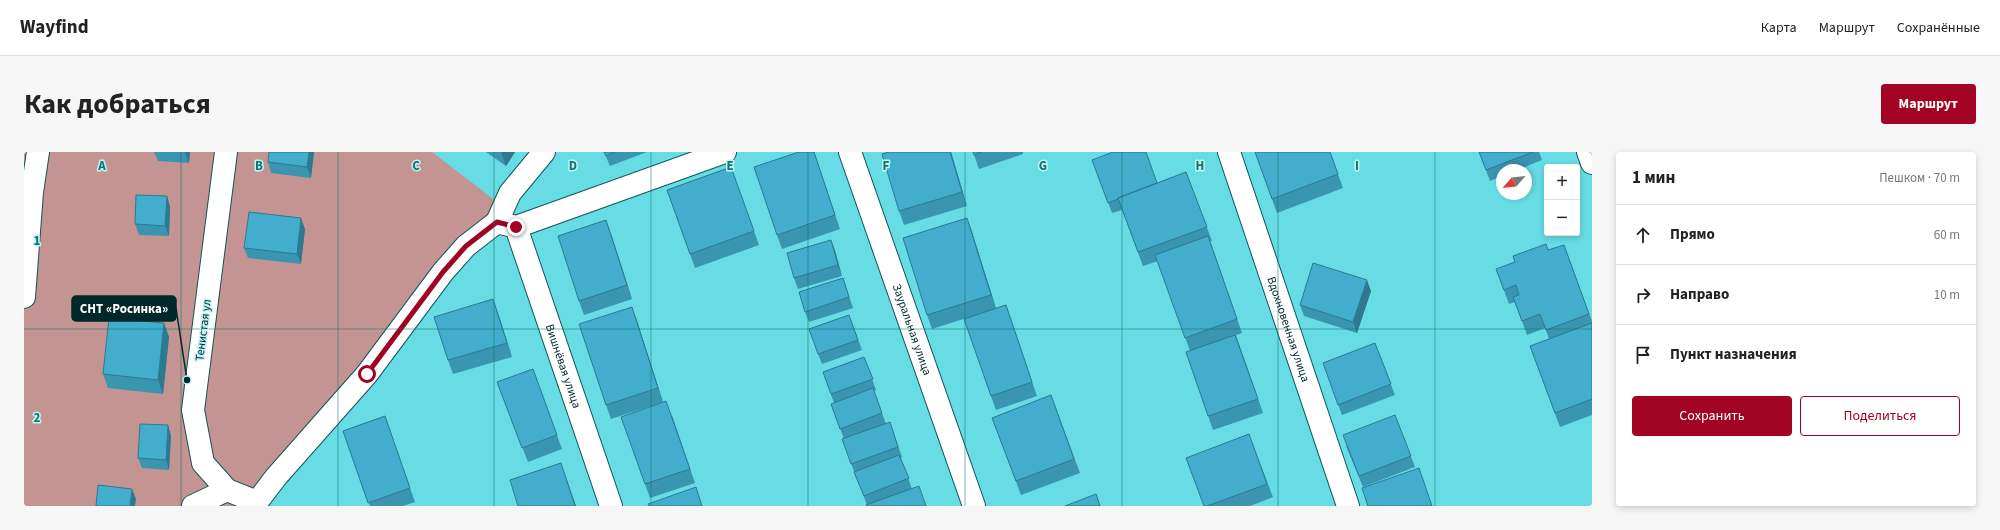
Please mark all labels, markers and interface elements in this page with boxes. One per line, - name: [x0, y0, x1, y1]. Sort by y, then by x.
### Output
- text: Wayfind: [20, 14, 89, 41]
- text: Карта: [1761, 18, 1797, 38]
- text: Маршрут: [1819, 18, 1875, 38]
- text: Сохранённые: [1897, 18, 1980, 38]
- text: Как добраться: [24, 84, 211, 124]
- button: Маршрут: [1881, 84, 1976, 124]
- text: A: [97, 157, 106, 175]
- text: B: [255, 157, 263, 175]
- text: C: [412, 157, 420, 175]
- text: D: [569, 157, 577, 175]
- text: E: [726, 157, 734, 175]
- text: F: [883, 157, 890, 175]
- text: G: [1039, 157, 1047, 175]
- text: H: [1196, 157, 1204, 175]
- text: I: [1355, 157, 1359, 175]
- north arrow: [1496, 164, 1532, 200]
- map controls: [1544, 164, 1580, 236]
- button: +: [1544, 164, 1580, 200]
- text: 1 мин: [1632, 166, 1675, 190]
- text: Пешком · 70 m: [1879, 169, 1960, 187]
- button: −: [1544, 200, 1580, 236]
- route end: [507, 218, 525, 236]
- icon: ahead: [1632, 224, 1654, 246]
- text: Прямо: [1670, 224, 1715, 245]
- text: 60 m: [1934, 226, 1960, 244]
- text: 1: [34, 232, 41, 250]
- street label: Вдохновенная улица: [1263, 275, 1314, 384]
- street label: Зауральная улица: [888, 281, 936, 378]
- icon: right: [1632, 284, 1654, 306]
- text: Направо: [1670, 284, 1729, 305]
- text: 10 m: [1934, 286, 1960, 304]
- callout: СНТ «Росинка»: [72, 296, 176, 321]
- street label: Тенистая ул: [191, 298, 216, 362]
- text: СНТ «Росинка»: [80, 300, 168, 318]
- street label: Вишнёвая улица: [541, 322, 585, 411]
- icon: arrive: [1632, 344, 1654, 366]
- text: Пункт назначения: [1670, 344, 1797, 365]
- route start: [358, 365, 376, 383]
- button: Сохранить: [1632, 396, 1792, 436]
- button: Поделиться: [1800, 396, 1960, 436]
- text: 2: [34, 409, 41, 427]

